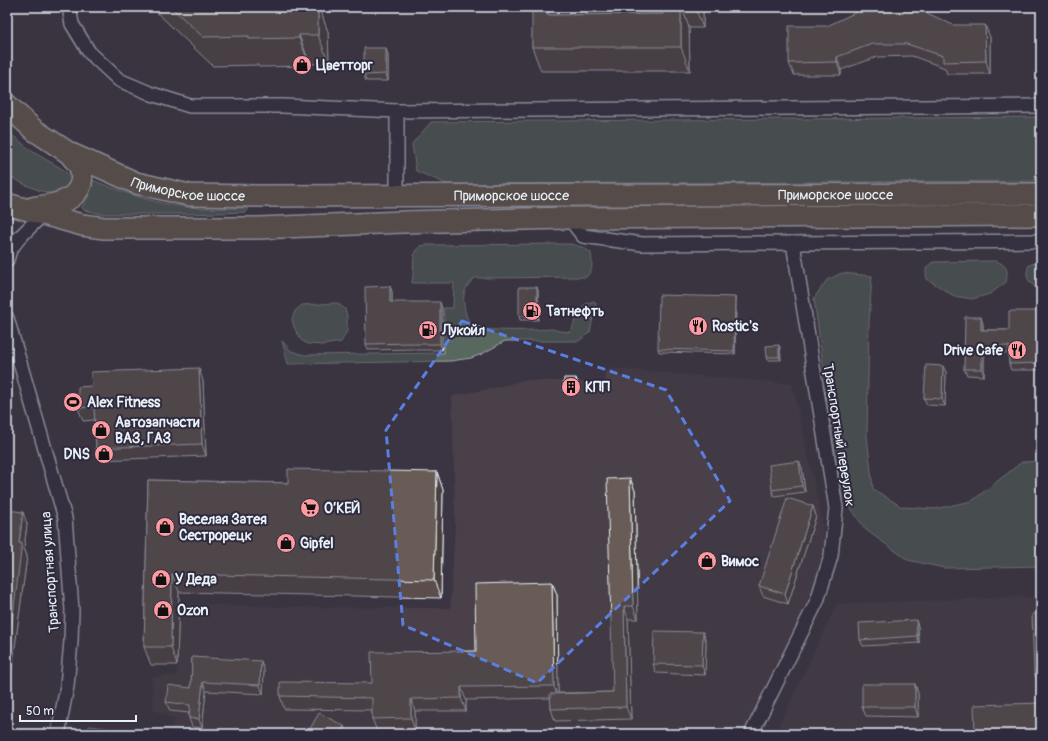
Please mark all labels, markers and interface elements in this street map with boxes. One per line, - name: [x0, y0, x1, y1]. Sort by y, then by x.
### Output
- shop icon: Цветторг: [291, 54, 313, 76]
- place label: Цветторг: [316, 57, 373, 74]
- street label: Приморское шоссе: [128, 173, 245, 204]
- street label: Приморское шоссе: [778, 186, 893, 203]
- street label: Приморское шоссе: [454, 187, 569, 204]
- fuel station icon: Татнефть: [521, 300, 543, 322]
- place label: Татнефть: [545, 303, 605, 320]
- restaurant icon: Rostic's: [687, 315, 709, 337]
- place label: Rostic's: [712, 318, 759, 335]
- fuel station icon: Лукойл: [417, 319, 439, 341]
- place label: Лукойл: [441, 322, 485, 339]
- restaurant icon: Drive Cafe: [1006, 339, 1028, 361]
- place label: Drive Cafe: [943, 342, 1004, 359]
- street label: Транспортный переулок: [819, 362, 859, 508]
- building icon: КПП: [560, 376, 582, 398]
- place label: КПП: [585, 379, 610, 396]
- sports icon: Alex Fitness: [62, 391, 84, 413]
- place label: Alex Fitness: [87, 394, 161, 411]
- place label: Автозапчасти ВАЗ, ГАЗ: [115, 414, 200, 447]
- shop icon: Автозапчасти ВАЗ, ГАЗ: [90, 419, 112, 441]
- shop icon: DNS: [93, 443, 115, 465]
- place label: DNS: [64, 446, 90, 463]
- supermarket icon: О’КЕЙ: [299, 497, 321, 519]
- place label: О’КЕЙ: [324, 500, 361, 517]
- street label: Транспортная улица: [37, 511, 63, 633]
- place label: Веселая Затея Сестрорецк: [179, 511, 267, 544]
- shop icon: Веселая Затея Сестрорецк: [154, 516, 176, 538]
- shop icon: Gipfel: [275, 532, 297, 554]
- place label: Gipfel: [300, 535, 333, 552]
- shop icon: Вимос: [696, 550, 718, 572]
- place label: Вимос: [721, 553, 759, 570]
- shop icon: У Деда: [150, 568, 172, 590]
- place label: У Деда: [175, 571, 217, 588]
- shop icon: Ozon: [152, 599, 174, 621]
- place label: Ozon: [177, 602, 209, 619]
- scale bar: [20, 697, 136, 723]
- text: 50 m: [26, 704, 54, 719]

